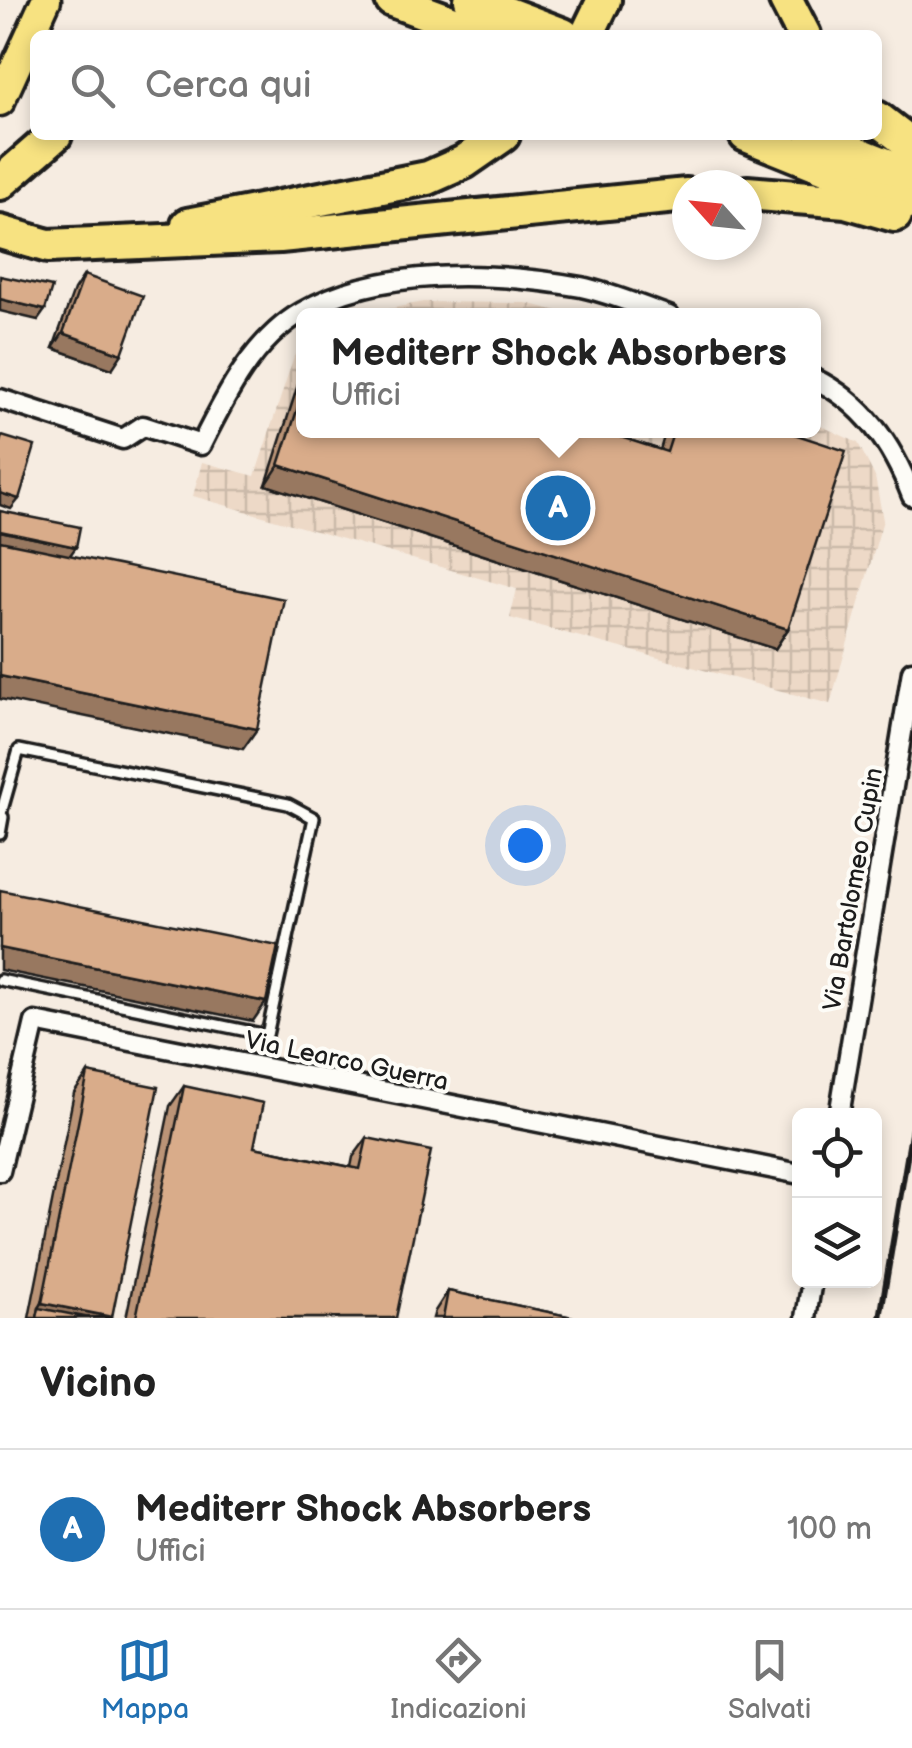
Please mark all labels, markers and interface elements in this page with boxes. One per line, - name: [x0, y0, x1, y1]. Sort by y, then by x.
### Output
- search box: [30, 30, 882, 140]
- icon: search: [65, 58, 120, 113]
- text: Cerca qui: [145, 63, 312, 108]
- north arrow: [672, 170, 762, 260]
- popup: [296, 308, 821, 438]
- text: Mediterr Shock Absorbers: [330, 331, 787, 376]
- text: Uffici: [330, 376, 401, 415]
- pin: A: [526, 470, 590, 546]
- street label: Via Bartolomeo Cupin: [817, 765, 890, 1013]
- your location: [500, 820, 551, 871]
- street label: Via Learco Guerra: [242, 1025, 451, 1098]
- map controls: [792, 1108, 882, 1288]
- button: locate: [792, 1108, 882, 1198]
- button: layers: [792, 1198, 882, 1288]
- text: Vicino: [40, 1358, 156, 1409]
- text: Mediterr Shock Absorbers: [135, 1487, 591, 1532]
- text: A: [63, 1510, 82, 1549]
- text: 100 m: [787, 1510, 872, 1549]
- text: Uffici: [135, 1532, 206, 1571]
- tab: Mappa: [101, 1633, 189, 1726]
- tab: Indicazioni: [391, 1633, 527, 1726]
- tab: Salvati: [728, 1633, 811, 1726]

